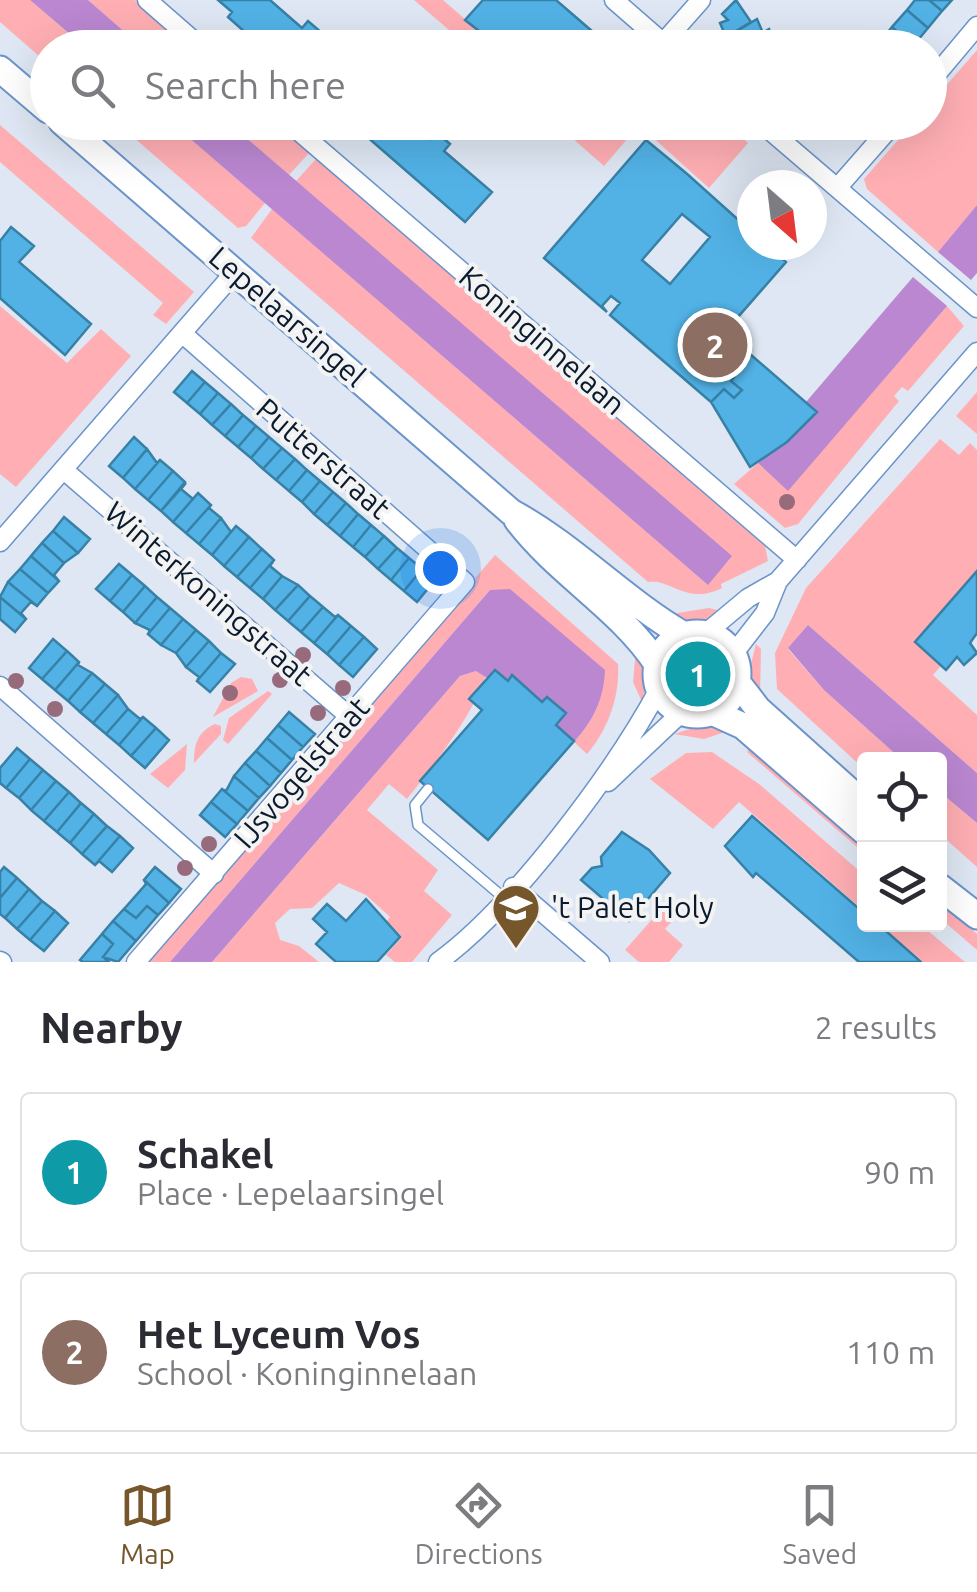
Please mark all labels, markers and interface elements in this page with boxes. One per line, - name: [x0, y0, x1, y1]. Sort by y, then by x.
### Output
- search box: [30, 30, 947, 140]
- icon: search: [65, 58, 120, 113]
- text: Search here: [145, 64, 346, 106]
- north arrow: [737, 170, 827, 260]
- street label: Lepelaarsingel: [203, 239, 373, 393]
- street label: Koninginnelaan: [453, 259, 632, 421]
- pin: 2: [682, 308, 748, 382]
- street label: Putterstraat: [250, 391, 397, 525]
- street label: Winterkoningstraat: [99, 494, 319, 692]
- your location: [415, 543, 466, 594]
- pin: 1: [666, 636, 730, 712]
- street label: IJsvogelstraat: [227, 690, 376, 854]
- map controls: [857, 752, 947, 932]
- button: locate: [857, 752, 947, 842]
- button: layers: [857, 842, 947, 932]
- school or university icon: 't Palet Holy: [490, 882, 542, 950]
- place label: 't Palet Holy: [551, 890, 714, 924]
- text: Nearby: [40, 1004, 183, 1051]
- text: 2 results: [815, 1009, 937, 1045]
- text: Schakel: [137, 1133, 274, 1175]
- text: 1: [65, 1154, 84, 1190]
- text: 90 m: [864, 1154, 935, 1190]
- text: Place · Lepelaarsingel: [137, 1175, 444, 1211]
- text: Het Lyceum Vos: [137, 1313, 420, 1355]
- text: 2: [65, 1334, 84, 1370]
- text: 110 m: [846, 1334, 935, 1370]
- text: School · Koninginnelaan: [137, 1355, 477, 1391]
- tab: Map: [120, 1478, 175, 1569]
- tab: Directions: [415, 1478, 543, 1569]
- tab: Saved: [783, 1478, 857, 1569]

